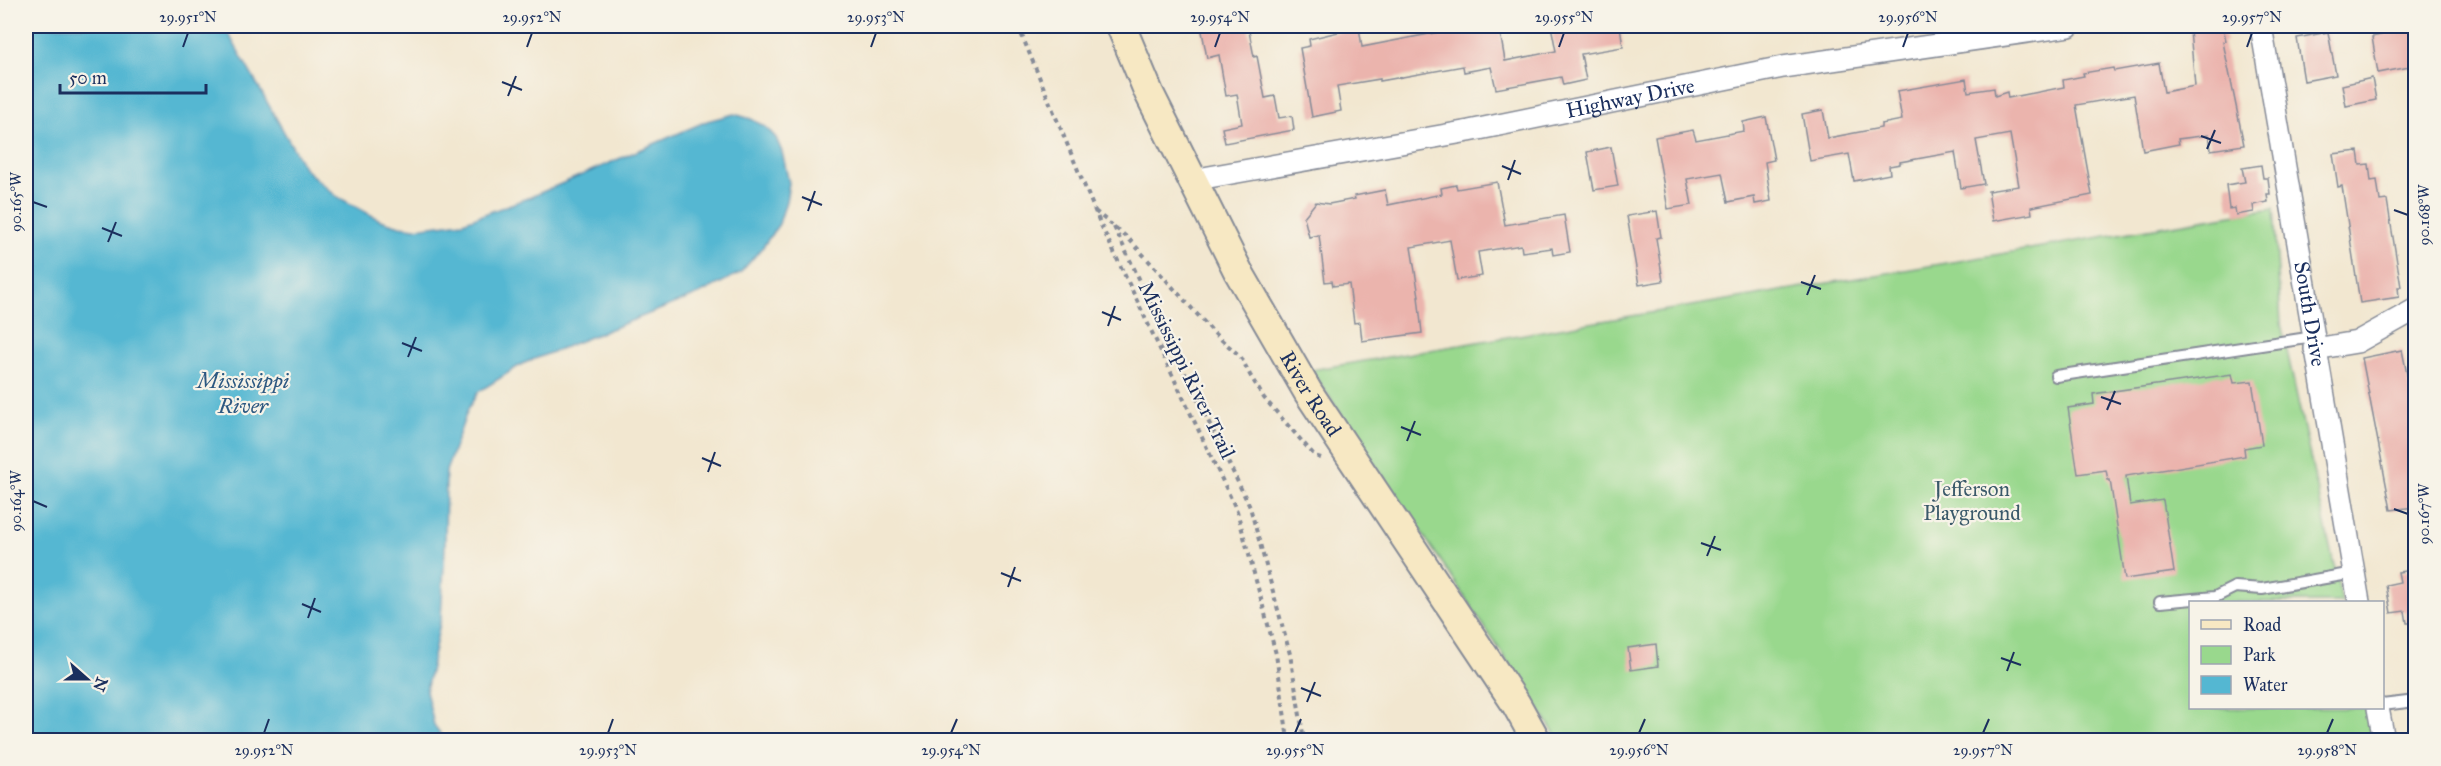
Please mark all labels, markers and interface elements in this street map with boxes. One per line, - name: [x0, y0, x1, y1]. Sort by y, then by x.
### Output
- text: 29.951°N: [159, 8, 217, 26]
- text: 29.952°N: [502, 8, 562, 26]
- text: 29.953°N: [847, 8, 905, 26]
- text: 29.954°N: [1190, 8, 1250, 26]
- text: 29.955°N: [1535, 8, 1594, 26]
- text: 29.956°N: [1878, 8, 1938, 26]
- text: 29.957°N: [2222, 8, 2282, 26]
- scale bar: [60, 57, 206, 95]
- text: 50 m: [69, 67, 107, 89]
- street label: Highway Drive: [1564, 72, 1697, 124]
- text: 90.165°W: [7, 171, 25, 232]
- text: 90.168°W: [2415, 184, 2433, 246]
- street label: South Drive: [2288, 259, 2332, 369]
- street label: Mississippi River Trail: [1133, 277, 1241, 463]
- street label: River Road: [1274, 346, 1347, 442]
- water label: Mississippi River: [195, 367, 290, 419]
- text: 90.164°W: [7, 469, 25, 532]
- park label: Jefferson Playground: [1923, 476, 2021, 526]
- text: 90.167°W: [2415, 483, 2433, 545]
- legend: [2189, 601, 2384, 709]
- text: Road: [2243, 614, 2281, 636]
- text: Park: [2243, 644, 2276, 666]
- north arrow: [57, 649, 117, 709]
- text: N: [89, 674, 112, 694]
- text: Water: [2243, 674, 2288, 696]
- text: 29.952°N: [234, 741, 294, 759]
- text: 29.953°N: [579, 741, 637, 759]
- text: 29.954°N: [921, 741, 981, 759]
- text: 29.955°N: [1266, 741, 1325, 759]
- text: 29.956°N: [1609, 741, 1669, 759]
- text: 29.957°N: [1953, 741, 2013, 759]
- text: 29.958°N: [2297, 741, 2357, 759]

